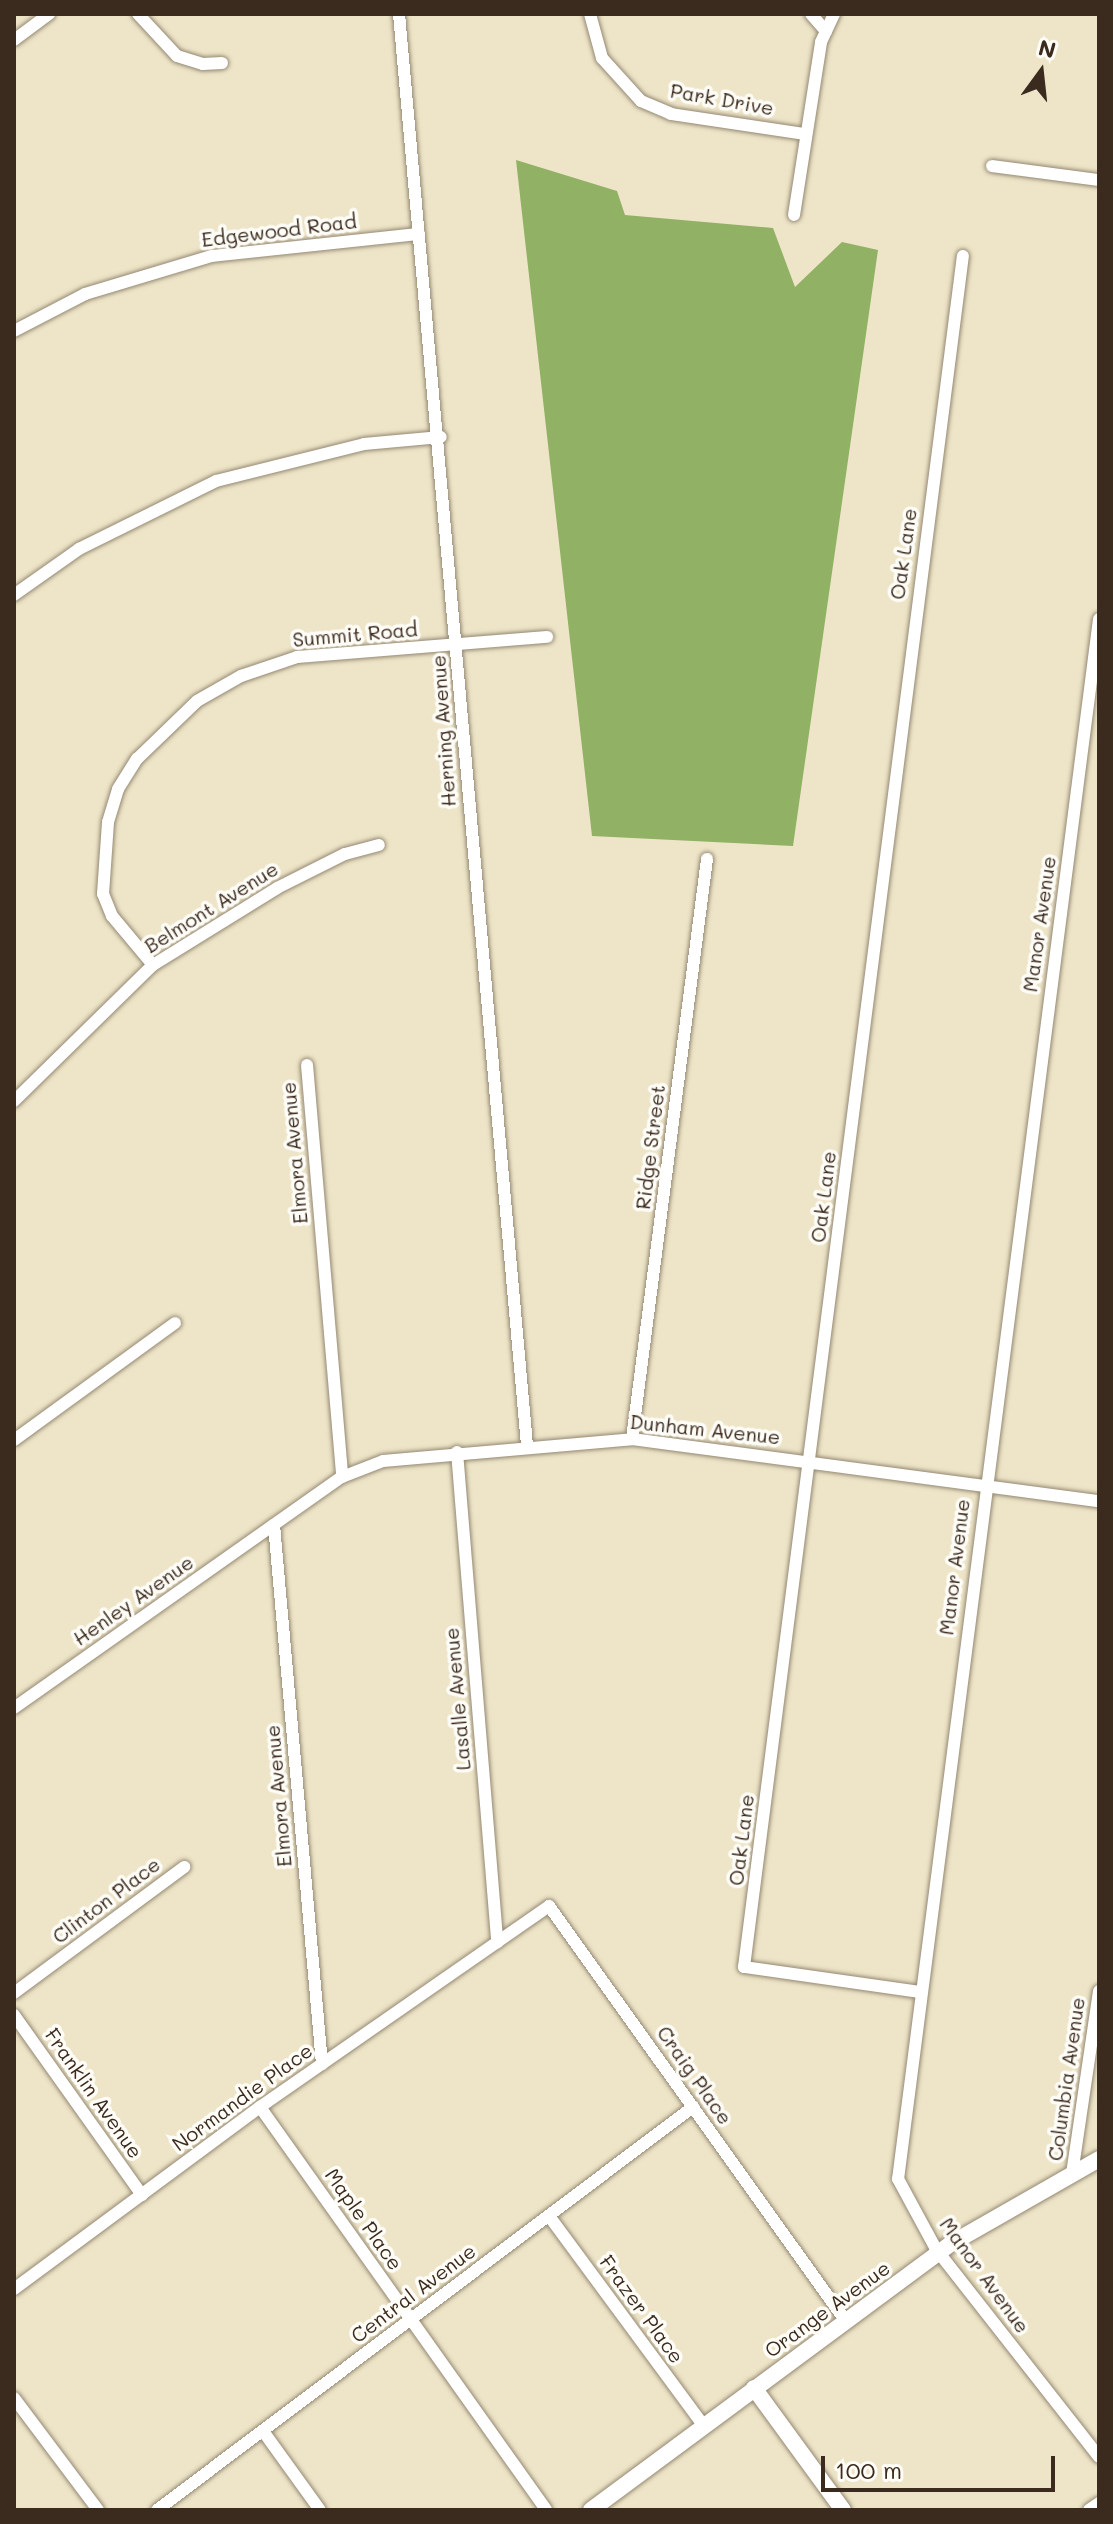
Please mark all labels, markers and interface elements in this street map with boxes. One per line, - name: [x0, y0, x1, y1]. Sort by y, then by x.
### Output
- north arrow: [1001, 32, 1081, 112]
- text: N: [1036, 32, 1059, 65]
- street label: Park Drive: [668, 78, 776, 120]
- street label: Edgewood Road: [200, 209, 358, 251]
- street label: Oak Lane: [885, 507, 921, 601]
- street label: Summit Road: [292, 617, 418, 651]
- street label: Herning Avenue: [426, 654, 460, 808]
- street label: Manor Avenue: [1018, 855, 1060, 993]
- street label: Belmont Avenue: [140, 856, 282, 958]
- street label: Elmora Avenue: [276, 1081, 312, 1225]
- street label: Ridge Street: [630, 1083, 670, 1211]
- street label: Oak Lane: [805, 1150, 841, 1244]
- street label: Dunham Avenue: [629, 1409, 781, 1449]
- street label: Manor Avenue: [934, 1498, 974, 1636]
- street label: Henley Avenue: [68, 1550, 198, 1650]
- street label: Lasalle Avenue: [439, 1627, 475, 1771]
- street label: Elmora Avenue: [260, 1724, 296, 1868]
- street label: Oak Lane: [723, 1793, 759, 1887]
- street label: Clinton Place: [47, 1852, 165, 1948]
- street label: Columbia Avenue: [1043, 1996, 1089, 2162]
- street label: Craig Place: [652, 2021, 738, 2129]
- street label: Franklin Avenue: [40, 2023, 148, 2163]
- street label: Normandie Place: [167, 2038, 317, 2156]
- street label: Maple Place: [320, 2164, 408, 2274]
- street label: Manor Avenue: [935, 2213, 1035, 2337]
- street label: Central Avenue: [346, 2238, 480, 2348]
- street label: Frazer Place: [595, 2250, 689, 2368]
- street label: Orange Avenue: [760, 2256, 894, 2362]
- scale bar: [825, 2440, 1059, 2490]
- text: 100 m: [835, 2454, 902, 2485]

